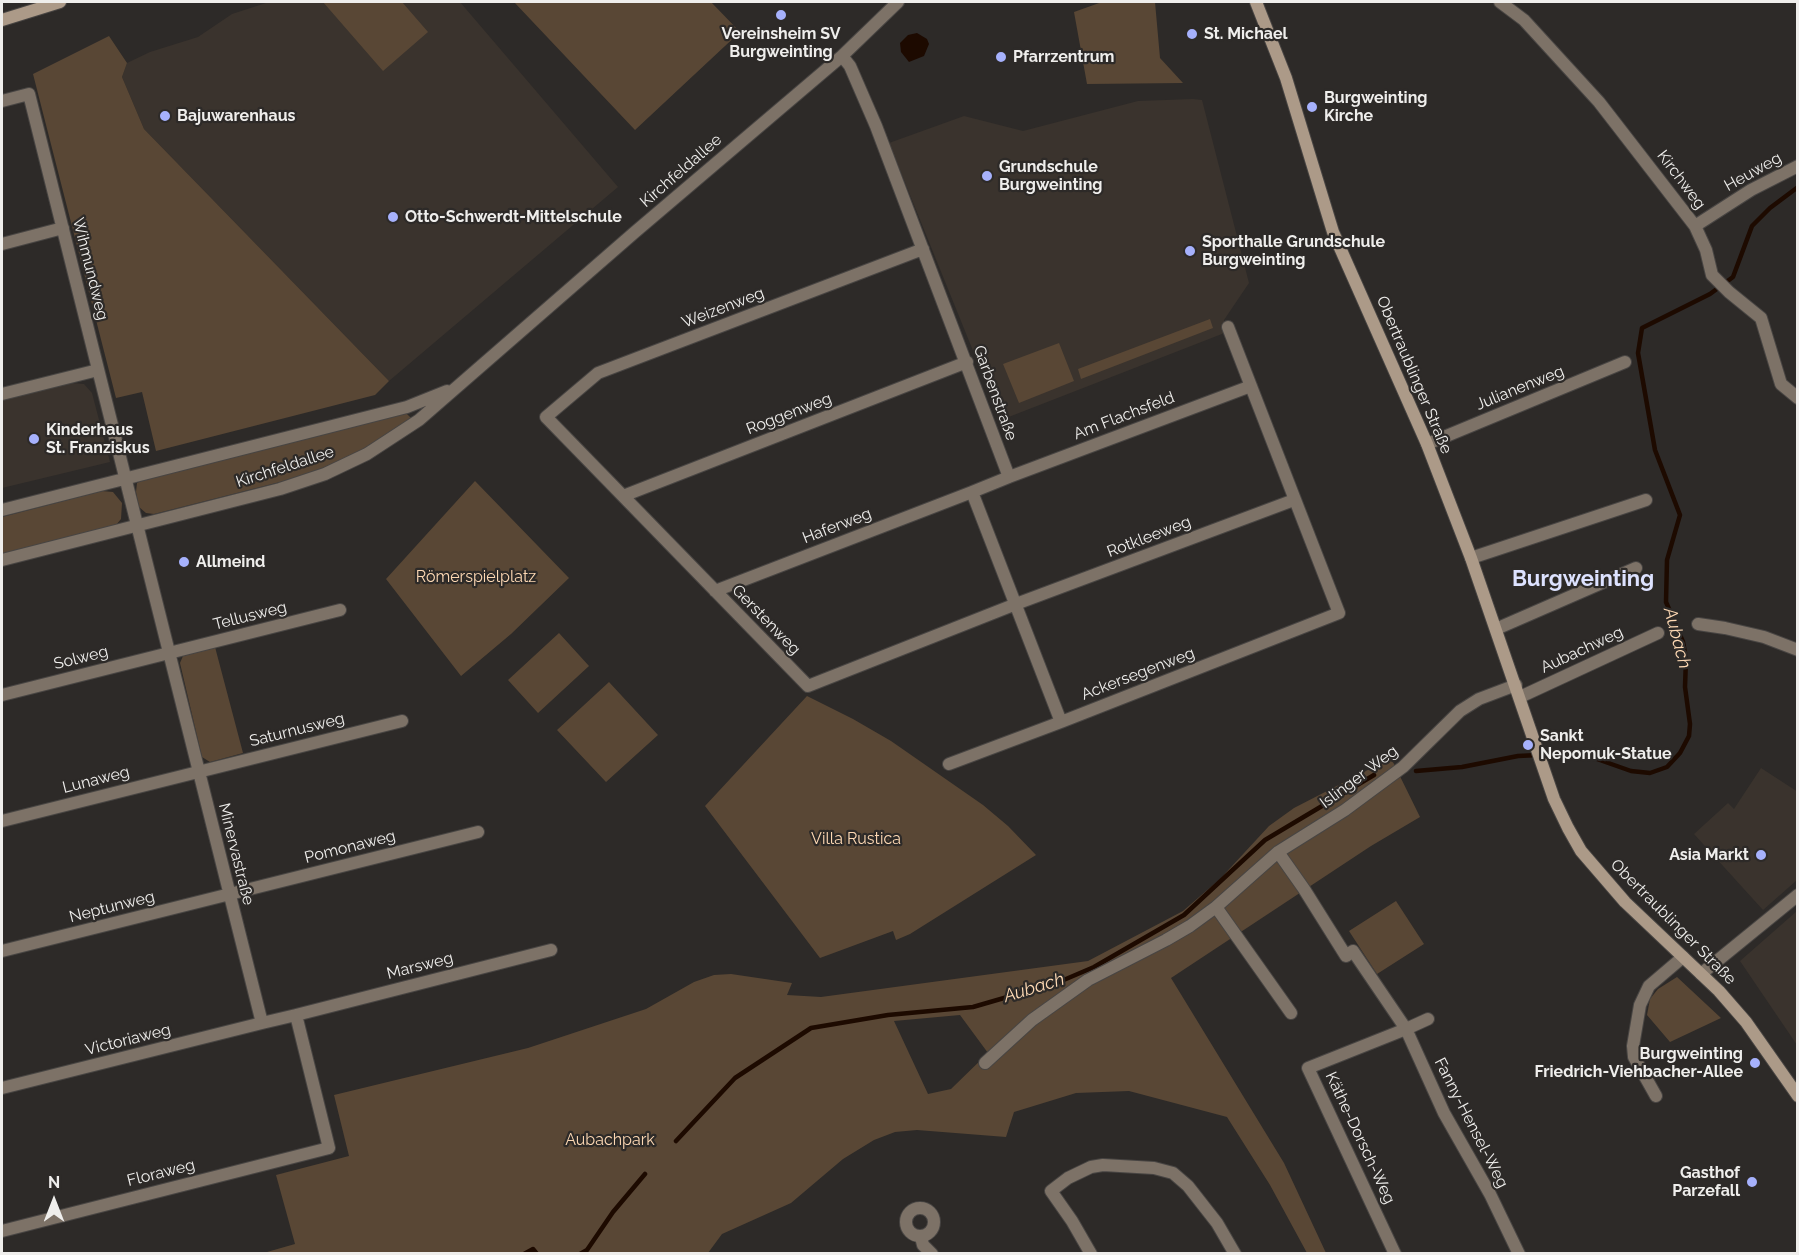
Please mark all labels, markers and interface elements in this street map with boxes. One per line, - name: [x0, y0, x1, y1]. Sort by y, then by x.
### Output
- marker: Vereinsheim SV Burgweinting: [774, 8, 788, 22]
- place label: Vereinsheim SV Burgweinting: [721, 24, 841, 62]
- place label: St. Michael: [1204, 24, 1288, 44]
- marker: St. Michael: [1185, 27, 1199, 41]
- place label: Pfarrzentrum: [1013, 47, 1114, 67]
- marker: Pfarrzentrum: [994, 50, 1008, 64]
- place label: Burgweinting Kirche: [1324, 88, 1427, 126]
- marker: Burgweinting Kirche: [1305, 100, 1319, 114]
- place label: Bajuwarenhaus: [177, 106, 295, 126]
- marker: Bajuwarenhaus: [158, 109, 172, 123]
- street label: Kirchfeldallee: [636, 130, 726, 212]
- street label: Kirchweg: [1653, 147, 1709, 213]
- street label: Heuweg: [1721, 148, 1785, 196]
- place label: Grundschule Burgweinting: [999, 157, 1102, 195]
- marker: Grundschule Burgweinting: [980, 169, 994, 183]
- place label: Otto-Schwerdt-Mittelschule: [405, 207, 622, 227]
- marker: Otto-Schwerdt-Mittelschule: [386, 210, 400, 224]
- street label: Wihmundweg: [68, 216, 112, 322]
- place label: Sporthalle Grundschule Burgweinting: [1202, 232, 1385, 270]
- marker: Sporthalle Grundschule Burgweinting: [1183, 244, 1197, 258]
- street label: Weizenweg: [679, 283, 767, 333]
- street label: Obertraublinger Straße: [1372, 293, 1456, 457]
- street label: Garbenstraße: [969, 343, 1021, 443]
- street label: Julianenweg: [1473, 362, 1567, 414]
- street label: Am Flachsfeld: [1071, 388, 1177, 444]
- street label: Roggenweg: [744, 389, 834, 439]
- place label: Kinderhaus St. Franziskus: [46, 420, 150, 458]
- marker: Kinderhaus St. Franziskus: [27, 432, 41, 446]
- street label: Kirchfeldallee: [233, 442, 337, 492]
- street label: Haferweg: [800, 504, 874, 548]
- street label: Rotkleeweg: [1104, 512, 1194, 562]
- place label: Allmeind: [196, 552, 265, 572]
- marker: Allmeind: [177, 555, 191, 569]
- district label: Burgweinting: [1512, 566, 1654, 592]
- park label: Römerspielplatz: [416, 567, 536, 587]
- street label: Gerstenweg: [728, 581, 804, 659]
- street label: Tellusweg: [211, 598, 289, 634]
- water label: Aubach: [1658, 605, 1696, 671]
- street label: Aubachweg: [1538, 623, 1626, 677]
- street label: Solweg: [52, 642, 110, 674]
- street label: Ackersegenweg: [1079, 644, 1197, 704]
- street label: Saturnusweg: [248, 709, 346, 751]
- place label: Sankt Nepomuk-Statue: [1540, 726, 1672, 764]
- marker: Sankt Nepomuk-Statue: [1521, 738, 1535, 752]
- street label: Islinger Weg: [1316, 741, 1402, 813]
- street label: Lunaweg: [60, 762, 132, 798]
- street label: Minervastraße: [214, 801, 258, 907]
- street label: Pomonaweg: [302, 826, 398, 868]
- park label: Villa Rustica: [811, 829, 901, 849]
- place label: Asia Markt: [1669, 845, 1749, 865]
- marker: Asia Markt: [1754, 848, 1768, 862]
- street label: Obertraublinger Straße: [1606, 855, 1740, 989]
- street label: Neptunweg: [67, 887, 157, 927]
- street label: Marsweg: [385, 948, 455, 984]
- water label: Aubach: [1001, 969, 1067, 1007]
- street label: Victoriaweg: [83, 1020, 173, 1060]
- place label: Burgweinting Friedrich-Viehbacher-Allee: [1535, 1044, 1743, 1082]
- street label: Fanny-Hensel-Weg: [1430, 1055, 1512, 1191]
- marker: Burgweinting Friedrich-Viehbacher-Allee: [1748, 1056, 1762, 1070]
- street label: Käthe-Dorsch-Weg: [1321, 1069, 1399, 1207]
- park label: Aubachpark: [565, 1130, 655, 1150]
- street label: Floraweg: [125, 1155, 197, 1191]
- place label: Gasthof Parzefall: [1672, 1163, 1740, 1201]
- north arrow: [24, 1171, 84, 1231]
- text: N: [48, 1173, 60, 1192]
- marker: Gasthof Parzefall: [1745, 1175, 1759, 1189]

